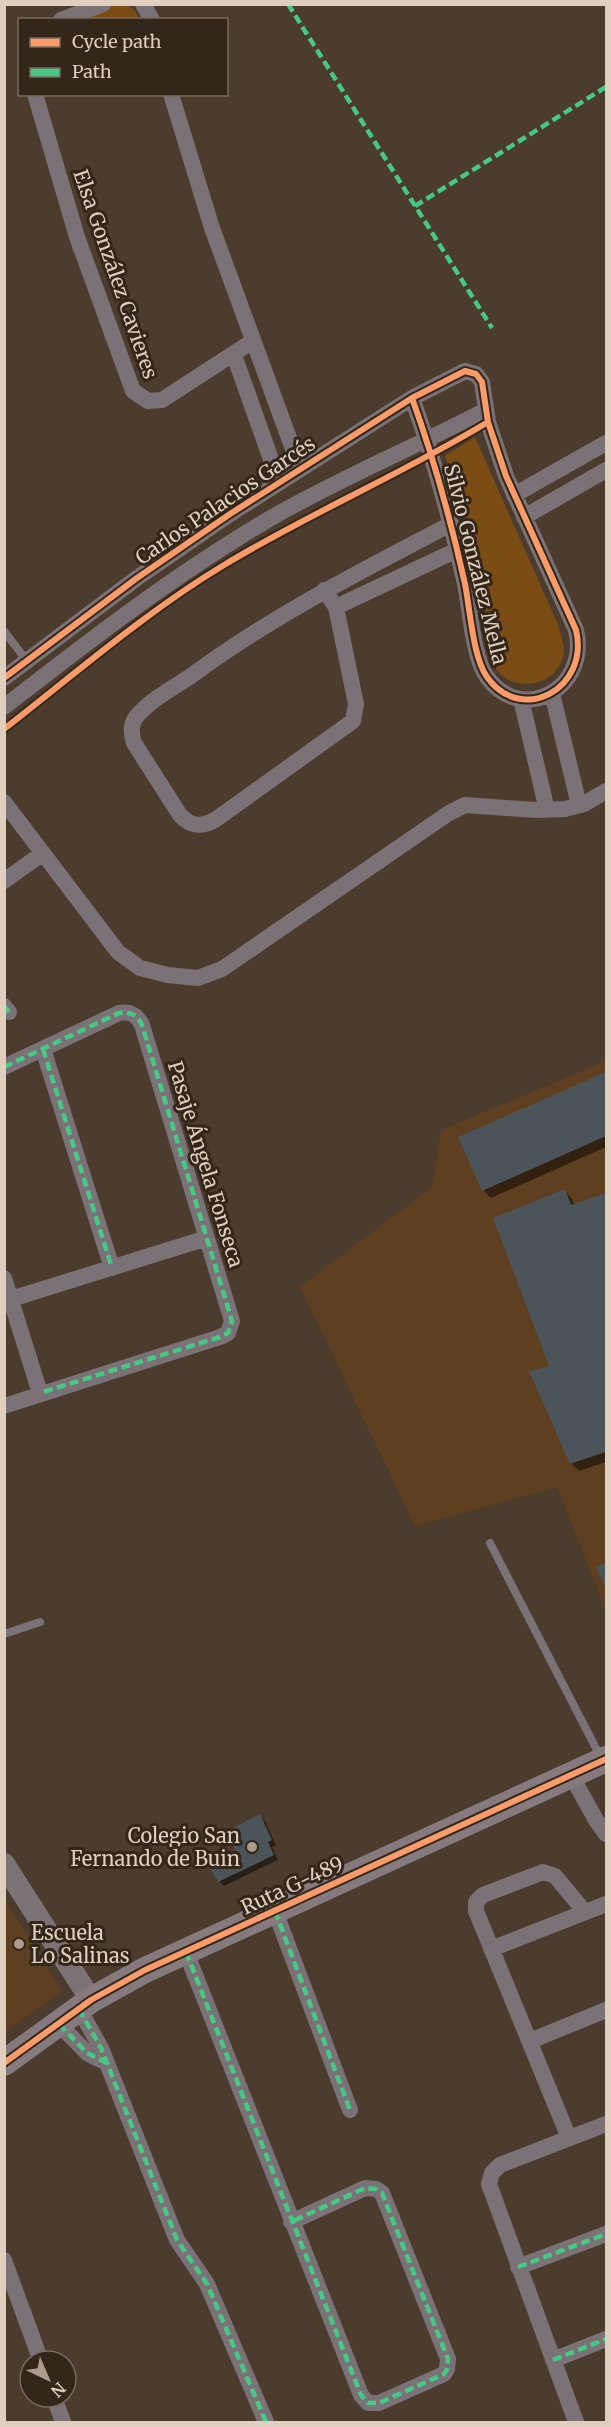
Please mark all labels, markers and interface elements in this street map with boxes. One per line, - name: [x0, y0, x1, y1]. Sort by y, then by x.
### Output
- legend: [18, 18, 228, 96]
- text: Cycle path: [72, 30, 162, 53]
- text: Path: [72, 60, 112, 83]
- street label: Elsa González Cavieres: [68, 166, 164, 382]
- street label: Carlos Palacios Garcés: [130, 430, 320, 570]
- street label: Silvio González Mella: [439, 461, 513, 667]
- street label: Pasaje Ángela Fonseca: [163, 1057, 251, 1270]
- place label: Colegio San Fernando de Buin: [70, 1823, 240, 1871]
- marker: Colegio San Fernando de Buin: [245, 1840, 259, 1854]
- street label: Ruta G-489: [237, 1850, 347, 1920]
- place label: Escuela Lo Salinas: [31, 1920, 130, 1968]
- marker: Escuela Lo Salinas: [12, 1937, 26, 1951]
- north arrow: [18, 2349, 78, 2409]
- text: N: [47, 2378, 70, 2402]

